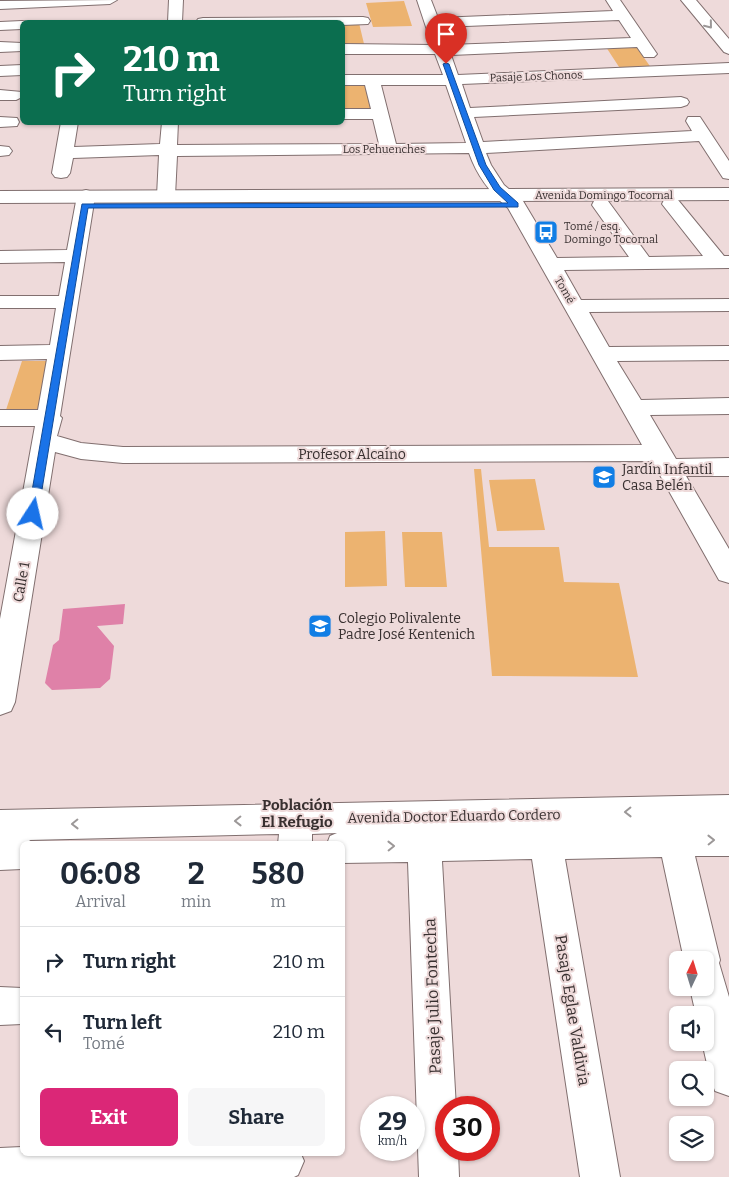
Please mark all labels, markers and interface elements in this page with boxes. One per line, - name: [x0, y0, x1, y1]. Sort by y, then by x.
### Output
- pin: [425, 13, 467, 64]
- one-way arrow: [703, 19, 712, 28]
- icon: arrive: [432, 20, 460, 48]
- text: 210 m: [123, 38, 220, 80]
- icon: right: [40, 40, 105, 105]
- street label: Pasaje Los Chonos: [489, 68, 583, 85]
- text: Turn right: [123, 80, 226, 107]
- street label: Los Pehuenches: [343, 143, 425, 156]
- street label: Avenida Domingo Tocornal: [535, 189, 673, 202]
- bus stop icon: Tomé / esq. Domingo Tocornal: [533, 219, 559, 245]
- place label: Tomé / esq. Domingo Tocornal: [564, 220, 658, 246]
- street label: Tomé: [552, 275, 577, 306]
- street label: Profesor Alcaíno: [298, 446, 406, 463]
- place label: Jardín Infantil Casa Belén: [621, 461, 712, 494]
- school or university icon: Jardín Infantil Casa Belén: [591, 464, 617, 490]
- position arrow: [6, 487, 58, 539]
- street label: Calle 1: [10, 560, 33, 604]
- place label: Colegio Polivalente Padre José Kentenich: [338, 610, 475, 643]
- school or university icon: Colegio Polivalente Padre José Kentenich: [307, 613, 333, 639]
- district label: Población El Refugio: [261, 796, 333, 831]
- street label: Avenida Doctor Eduardo Cordero: [347, 806, 561, 827]
- one-way arrow: [624, 807, 632, 817]
- one-way arrow: [234, 815, 242, 826]
- one-way arrow: [71, 819, 79, 829]
- one-way arrow: [707, 835, 715, 846]
- one-way arrow: [388, 841, 395, 851]
- text: 06:08: [60, 856, 141, 892]
- text: 2: [188, 856, 205, 892]
- text: 580: [251, 856, 305, 892]
- text: Arrival: [75, 892, 126, 911]
- text: min: [181, 892, 211, 911]
- text: m: [270, 892, 286, 911]
- street label: Pasaje Julio Fontecha: [420, 918, 445, 1074]
- street label: Pasaje Eglae Valdivia: [551, 933, 594, 1087]
- icon: right: [40, 948, 68, 976]
- text: Turn right: [83, 950, 176, 973]
- text: 210 m: [273, 950, 325, 973]
- north arrow: [669, 951, 714, 996]
- map controls: [669, 951, 714, 1161]
- button: sound: [669, 1006, 714, 1051]
- text: Turn left: [83, 1011, 162, 1034]
- icon: left: [40, 1018, 68, 1046]
- text: 210 m: [273, 1020, 325, 1043]
- text: Tomé: [83, 1034, 125, 1053]
- button: search: [669, 1061, 714, 1106]
- button: Exit: [40, 1088, 178, 1146]
- button: Share: [188, 1088, 325, 1146]
- speed limit sign: 30: [435, 1096, 500, 1161]
- text: 29: [378, 1107, 407, 1137]
- button: layers: [669, 1116, 714, 1161]
- text: km/h: [378, 1134, 407, 1148]

